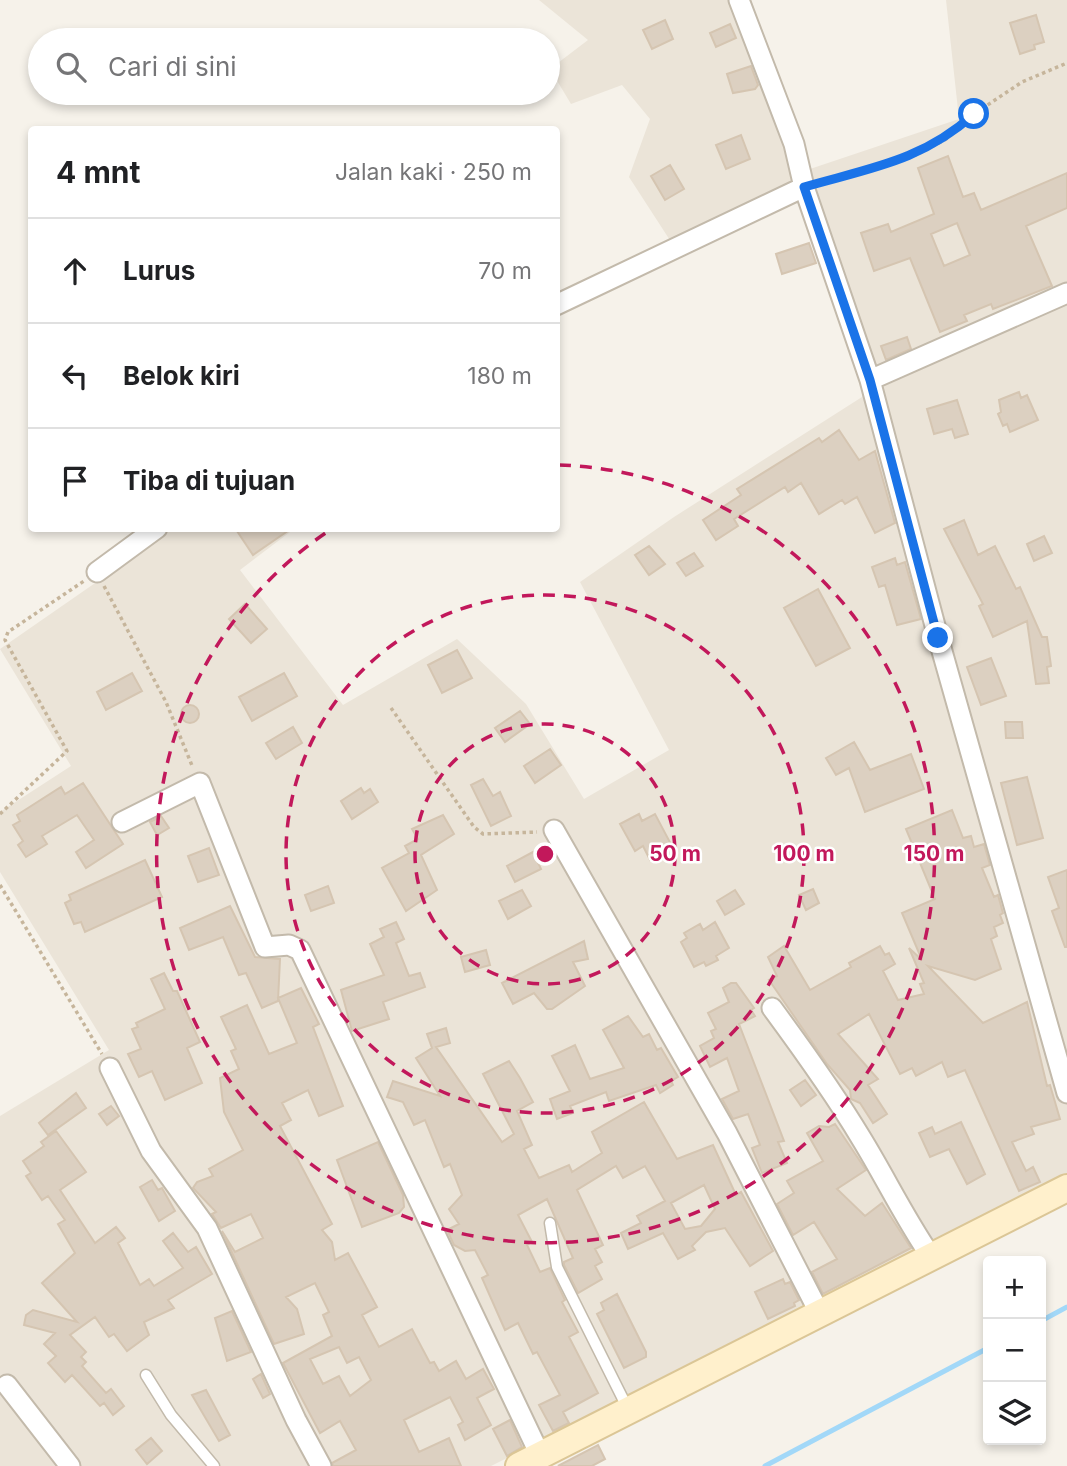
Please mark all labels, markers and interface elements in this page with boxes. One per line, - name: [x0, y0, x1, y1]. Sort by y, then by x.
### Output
- search box: [28, 28, 560, 105]
- icon: search: [52, 48, 90, 86]
- text: Cari di sini: [108, 51, 237, 82]
- route start: [958, 98, 989, 129]
- text: 4 mnt: [56, 154, 140, 190]
- text: Jalan kaki · 250 m: [335, 158, 532, 186]
- icon: ahead: [56, 252, 94, 290]
- text: Lurus: [123, 255, 195, 286]
- text: 70 m: [478, 257, 532, 285]
- icon: left: [56, 357, 94, 395]
- text: Belok kiri: [123, 360, 240, 391]
- text: 180 m: [467, 362, 532, 390]
- icon: arrive: [56, 462, 94, 500]
- text: Tiba di tujuan: [123, 465, 295, 496]
- route end: [922, 622, 953, 653]
- text: 50 m: [649, 841, 701, 866]
- text: 100 m: [773, 841, 835, 866]
- text: 150 m: [904, 841, 964, 866]
- centre of rings: [533, 842, 557, 866]
- map controls: [983, 1256, 1046, 1445]
- button: +: [983, 1256, 1046, 1319]
- button: −: [983, 1319, 1046, 1382]
- button: layers: [983, 1382, 1046, 1445]

